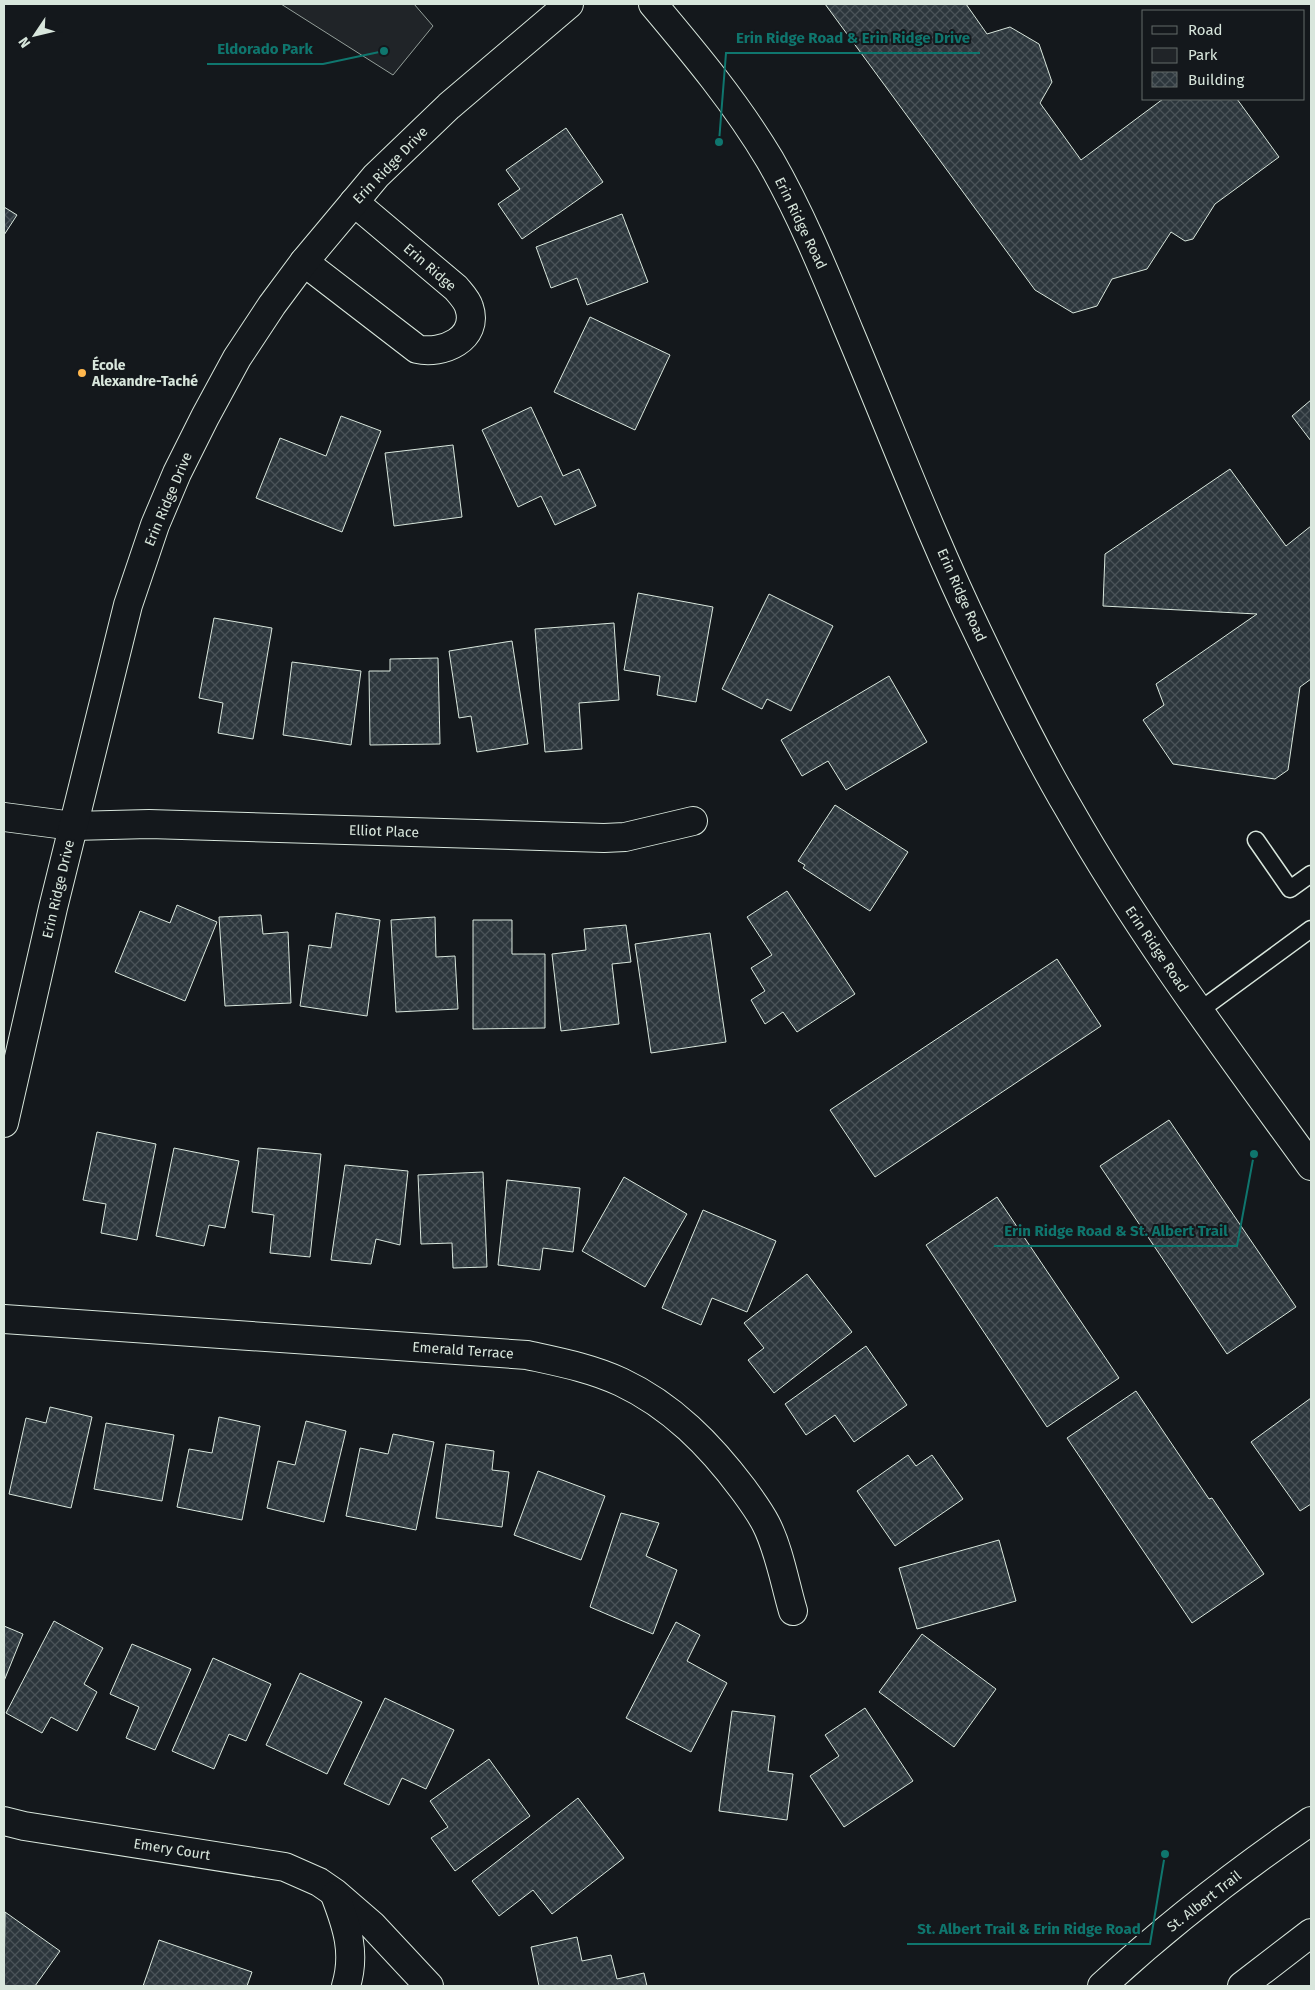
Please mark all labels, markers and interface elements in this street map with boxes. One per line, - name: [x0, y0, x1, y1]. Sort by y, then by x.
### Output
- north arrow: [10, 10, 60, 60]
- legend: [1142, 10, 1305, 100]
- text: Road: [1188, 21, 1223, 39]
- callout: Erin Ridge Road & Erin Ridge Drive: [726, 23, 980, 53]
- text: Erin Ridge Road & Erin Ridge Drive: [736, 29, 970, 47]
- text: N: [15, 33, 34, 51]
- callout: Eldorado Park: [207, 34, 323, 64]
- text: Eldorado Park: [217, 40, 314, 58]
- text: Park: [1188, 46, 1218, 64]
- text: Building: [1188, 71, 1244, 89]
- street label: Erin Ridge Drive: [349, 123, 431, 207]
- street label: Erin Ridge Road: [771, 175, 830, 272]
- street label: Erin Ridge: [400, 240, 459, 295]
- place label: École Alexandre-Taché: [91, 356, 198, 390]
- marker: École Alexandre-Taché: [76, 367, 88, 379]
- street label: Erin Ridge Drive: [141, 450, 196, 549]
- street label: Erin Ridge Road: [933, 546, 990, 644]
- street label: Elliot Place: [349, 822, 419, 841]
- street label: Erin Ridge Drive: [39, 838, 78, 940]
- street label: Erin Ridge Road: [1122, 903, 1192, 996]
- callout: Erin Ridge Road & St. Albert Trail: [994, 1216, 1237, 1246]
- text: Erin Ridge Road & St. Albert Trail: [1004, 1222, 1228, 1240]
- street label: Emerald Terrace: [412, 1338, 514, 1363]
- street label: Emery Court: [132, 1835, 212, 1864]
- street label: St. Albert Trail: [1164, 1867, 1245, 1936]
- callout: St. Albert Trail & Erin Ridge Road: [907, 1914, 1150, 1944]
- text: St. Albert Trail & Erin Ridge Road: [917, 1920, 1141, 1938]

